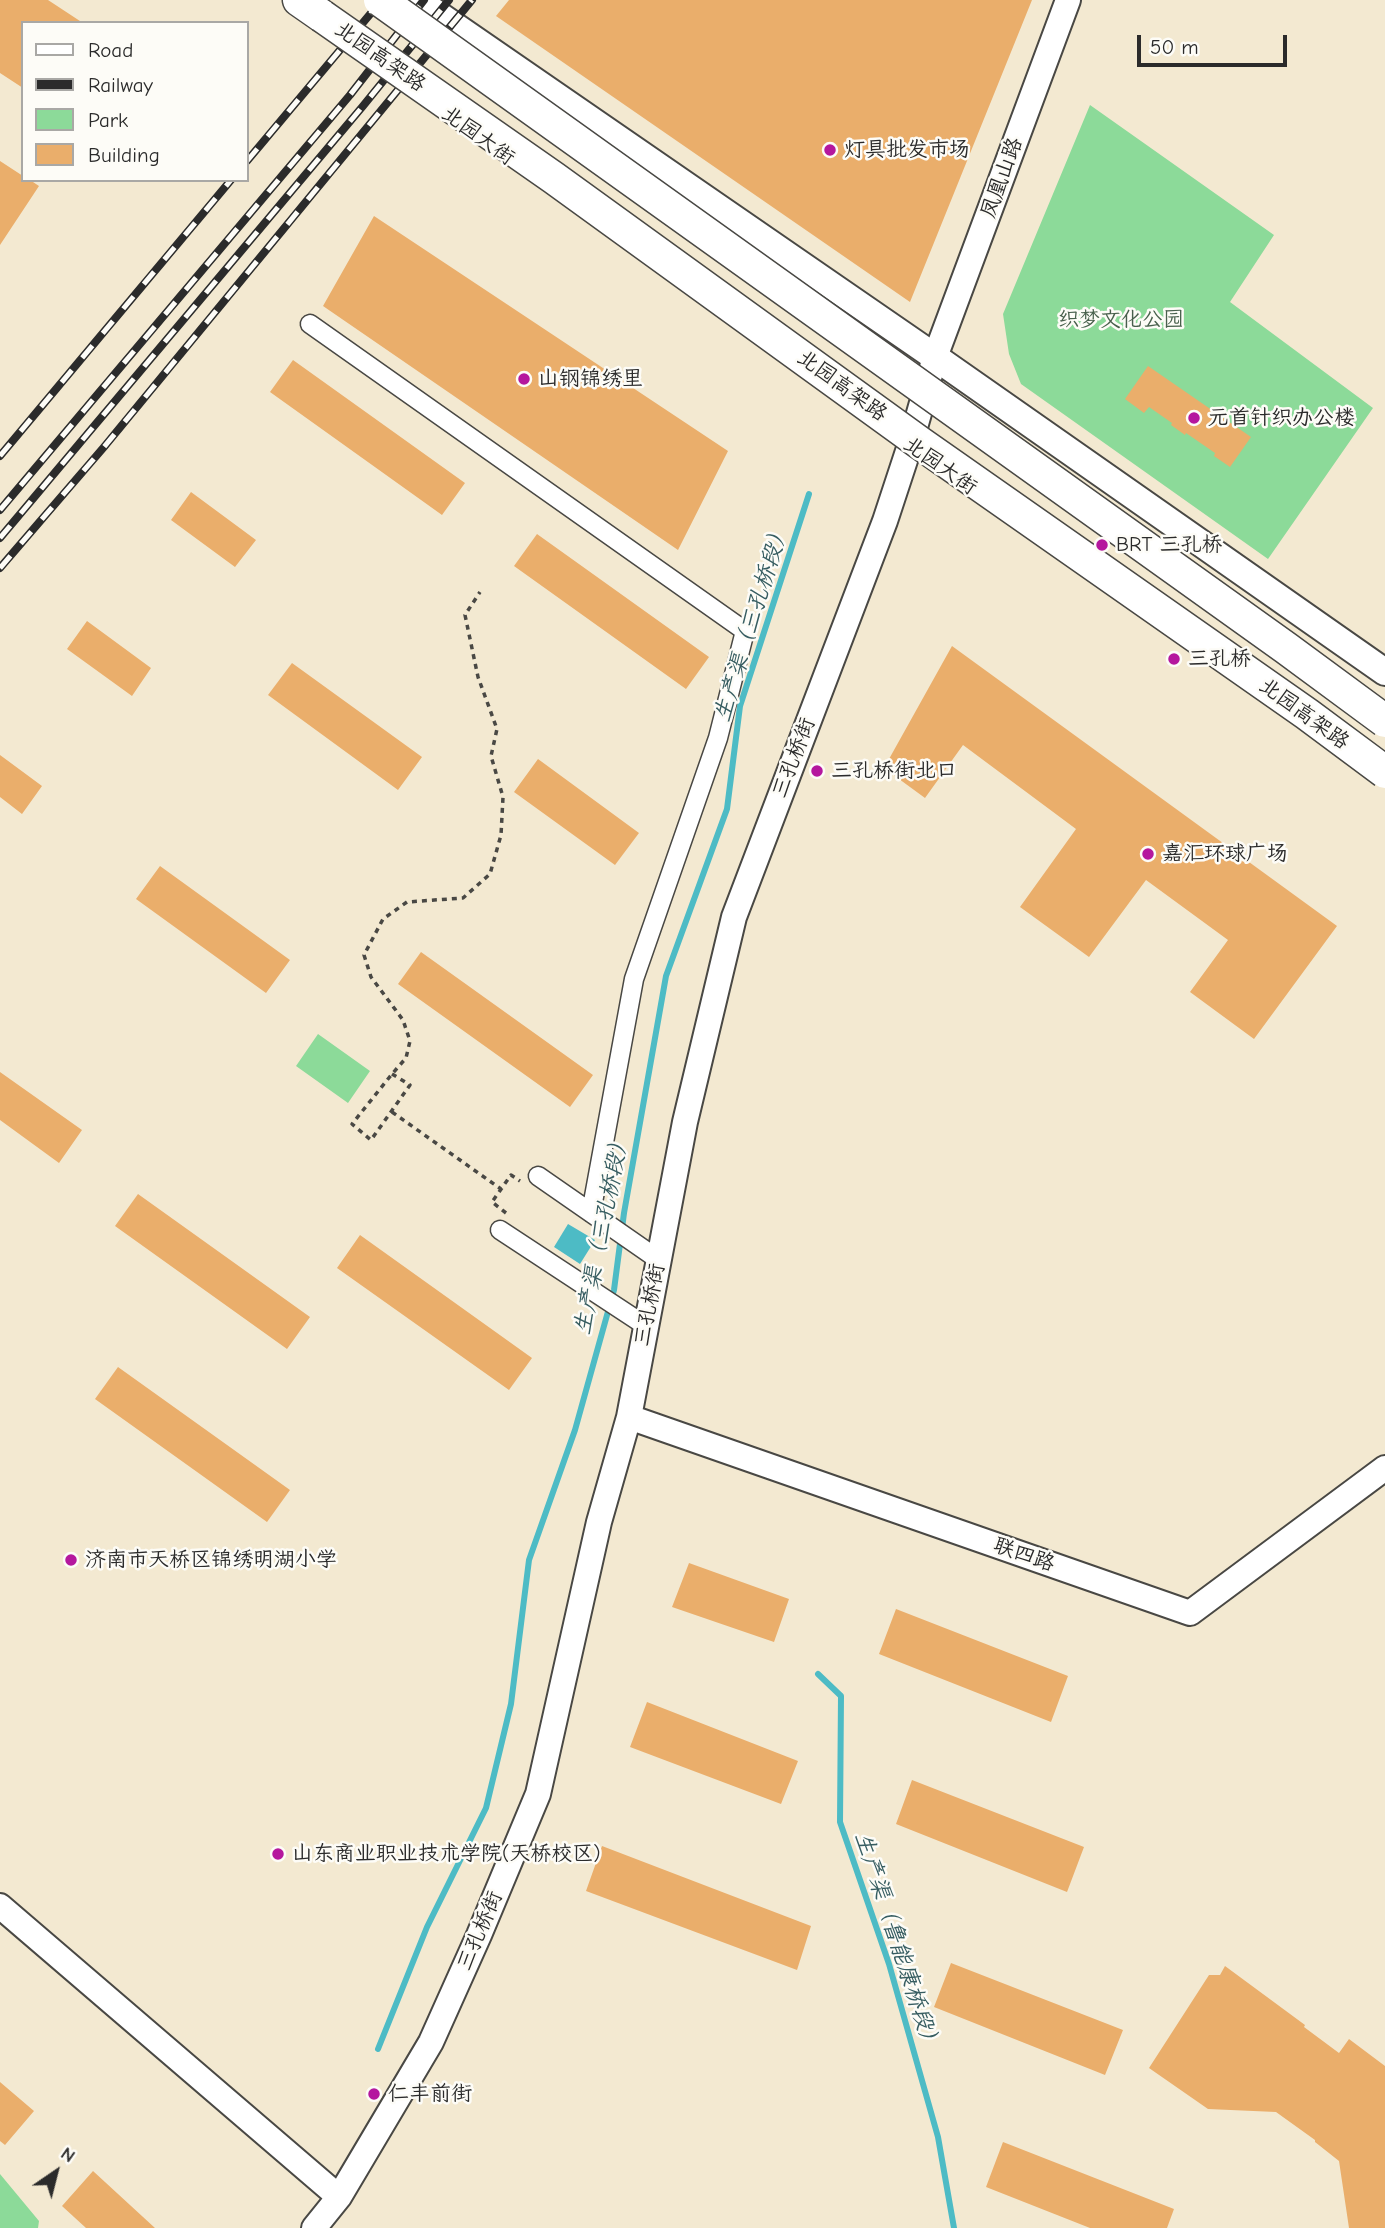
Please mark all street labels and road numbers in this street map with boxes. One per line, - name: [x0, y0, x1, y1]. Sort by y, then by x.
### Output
- street label: 北园高架路: [330, 17, 430, 97]
- street label: 北园大街: [437, 101, 519, 171]
- street label: 凤凰山路: [976, 134, 1028, 222]
- street label: 北园高架路: [792, 345, 892, 427]
- street label: 北园大街: [898, 432, 982, 500]
- street label: 北园高架路: [1254, 673, 1354, 755]
- street label: 三孔桥街: [767, 714, 821, 802]
- street label: 三孔桥街: [630, 1261, 670, 1349]
- street label: 联四路: [990, 1533, 1058, 1577]
- street label: 三孔桥街: [452, 1887, 508, 1975]

